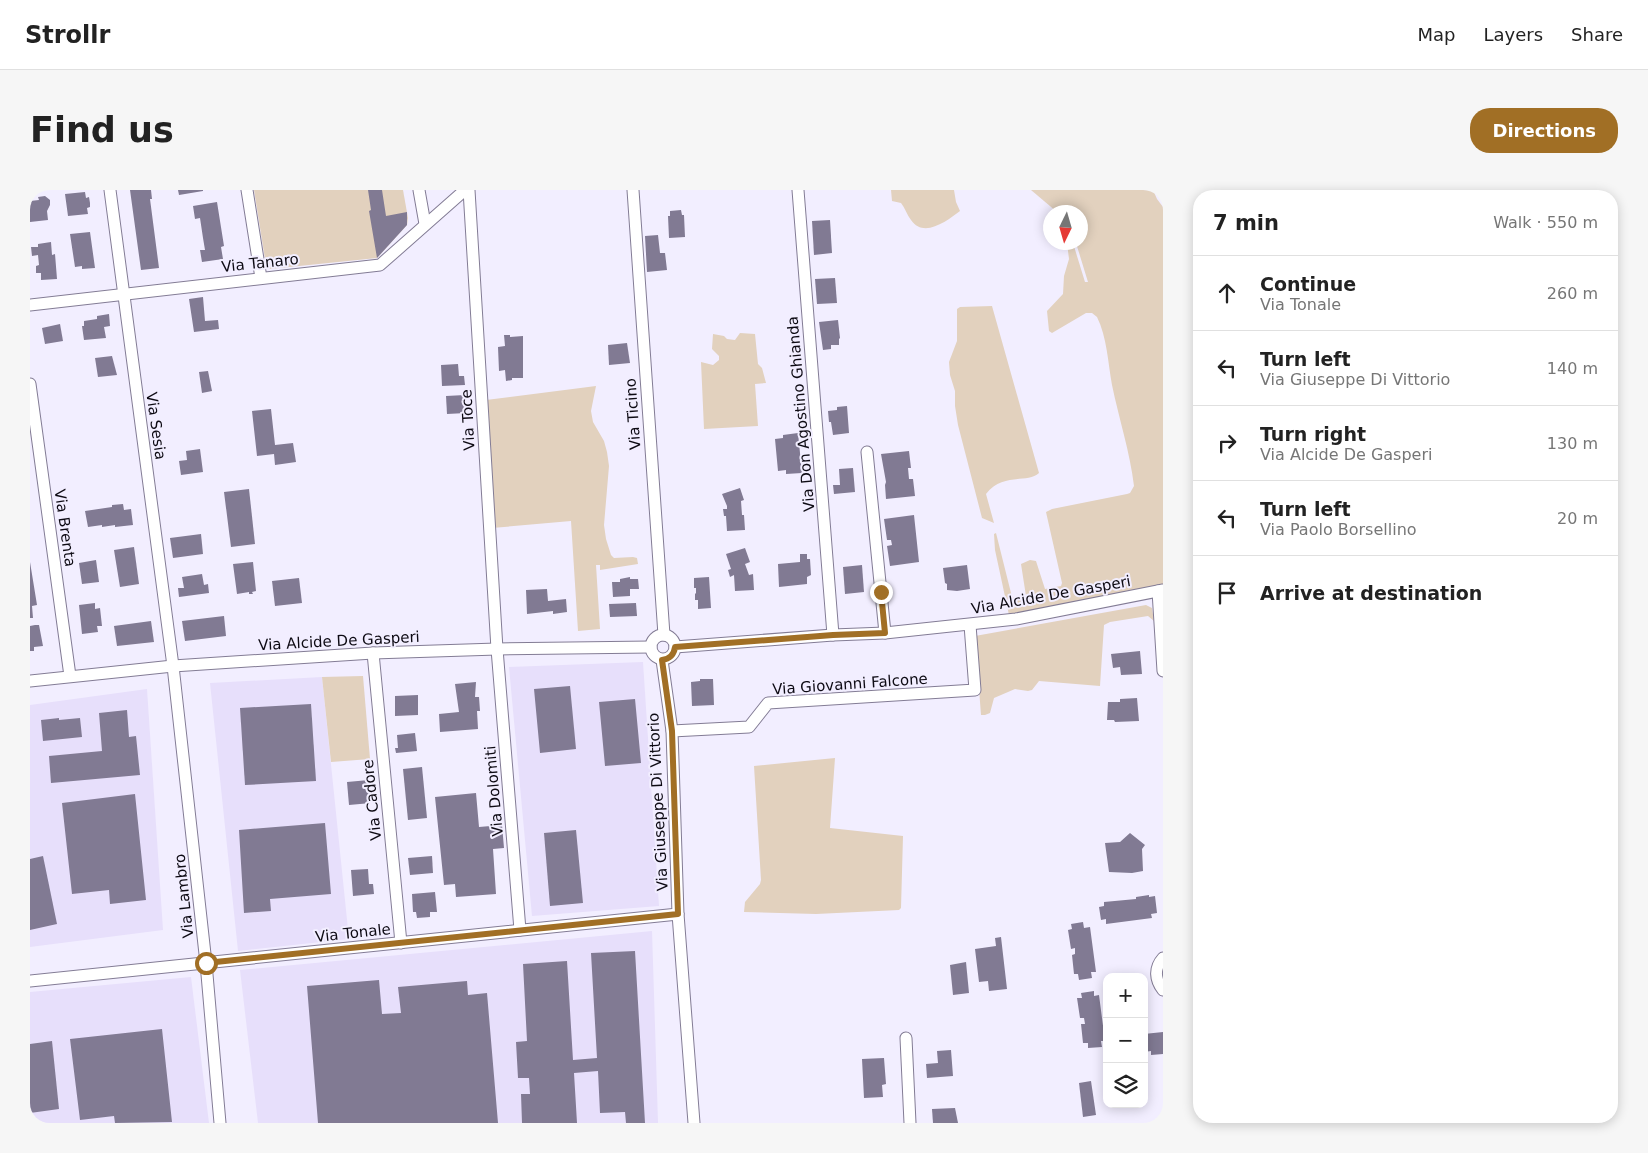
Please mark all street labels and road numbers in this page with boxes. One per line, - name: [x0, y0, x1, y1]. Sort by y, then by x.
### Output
- street label: Via Tanaro: [220, 250, 300, 276]
- street label: Via Don Agostino Ghianda: [783, 316, 819, 512]
- street label: Via Ticino: [622, 377, 644, 451]
- street label: Via Toce: [457, 389, 479, 451]
- street label: Via Sesia: [142, 391, 170, 461]
- street label: Via Brenta: [51, 488, 79, 568]
- street label: Via Alcide De Gasperi: [970, 572, 1132, 618]
- street label: Via Alcide De Gasperi: [258, 628, 420, 654]
- street label: Via Giovanni Falcone: [772, 670, 928, 698]
- street label: Via Giuseppe Di Vittorio: [644, 712, 672, 892]
- street label: Via Dolomiti: [481, 745, 507, 837]
- street label: Via Cadore: [359, 759, 385, 841]
- street label: Via Lambro: [171, 853, 197, 939]
- street label: Via Tonale: [314, 920, 392, 946]

